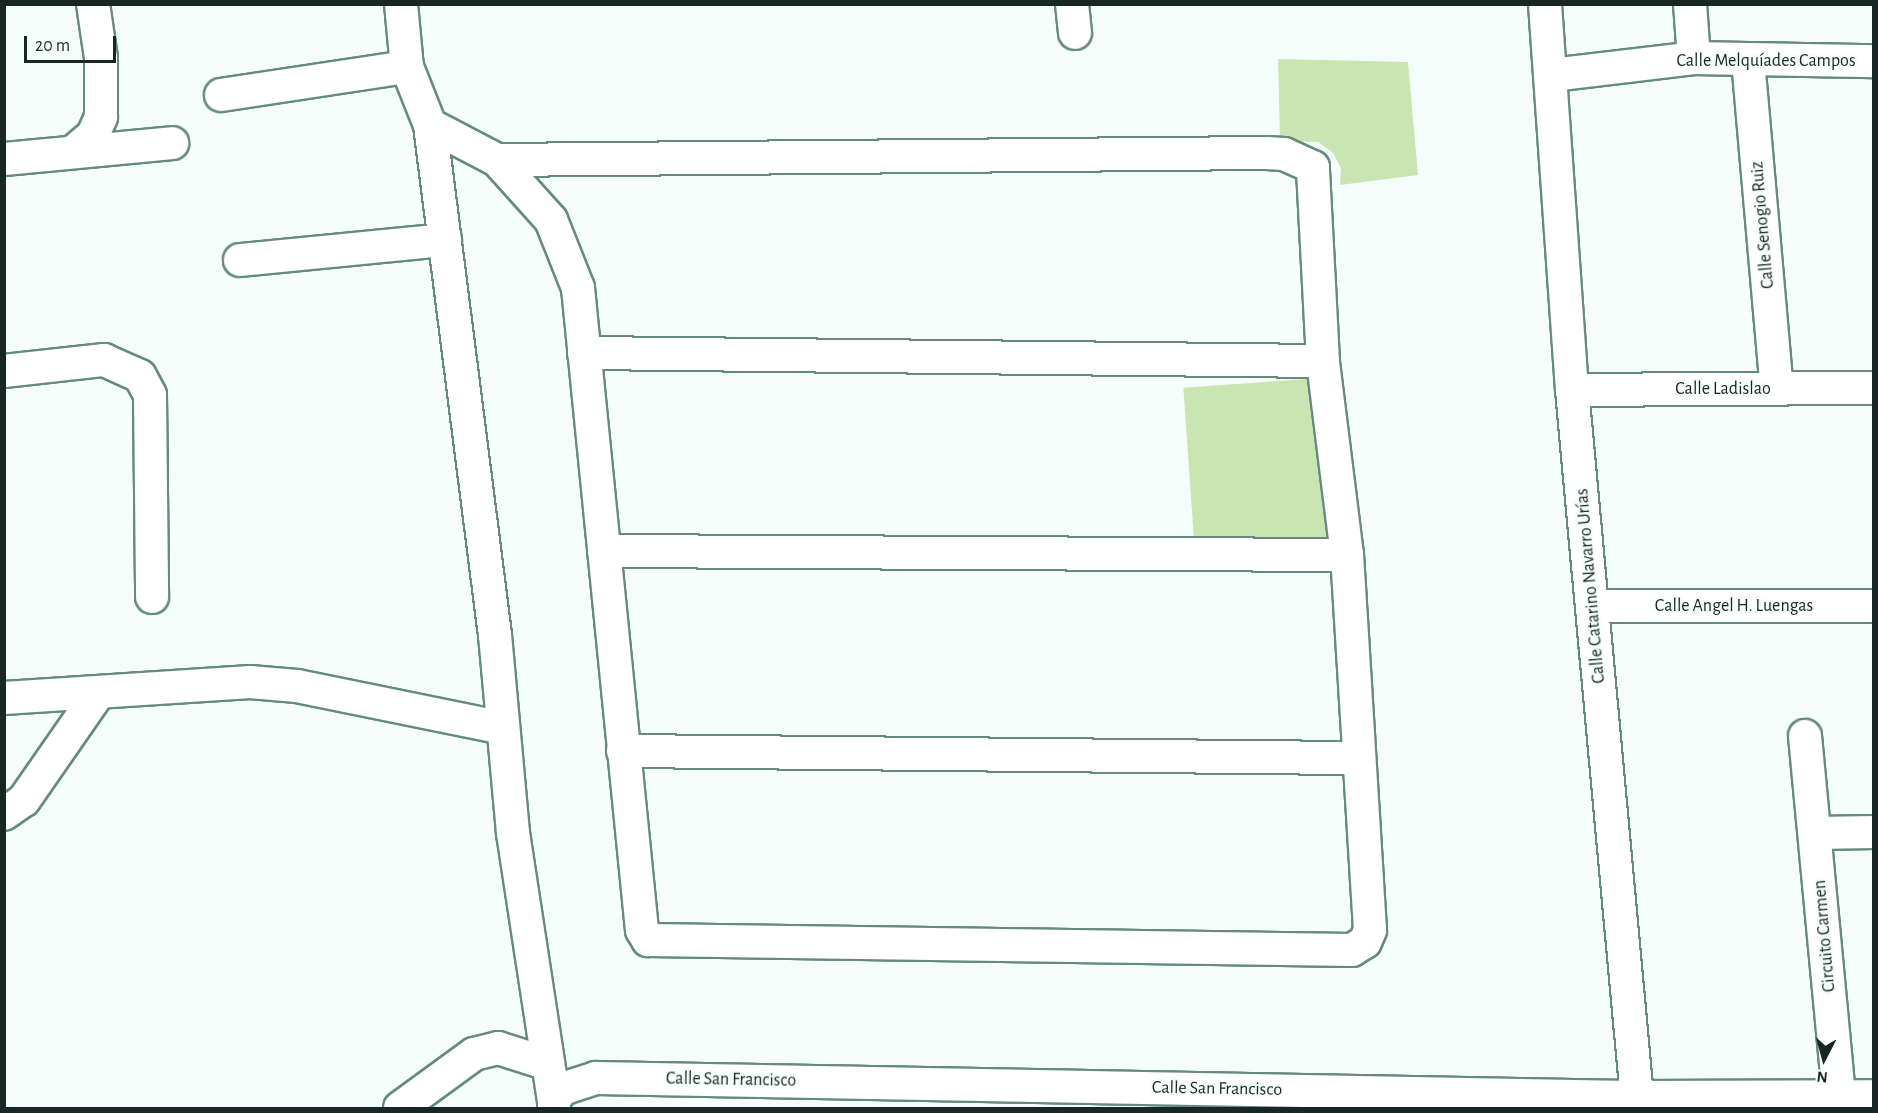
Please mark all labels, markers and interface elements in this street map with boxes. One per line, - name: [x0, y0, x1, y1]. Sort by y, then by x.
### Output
- scale bar: [27, 24, 118, 62]
- text: 20 m: [35, 37, 70, 55]
- street label: Calle Melquíades Campos: [1676, 50, 1856, 72]
- street label: Calle Senogio Ruiz: [1747, 160, 1779, 290]
- street label: Calle Ladislao: [1675, 378, 1771, 400]
- street label: Calle Catarino Navarro Urías: [1572, 488, 1610, 684]
- street label: Calle Angel H. Luengas: [1655, 595, 1813, 617]
- street label: Circuito Carmen: [1809, 879, 1841, 993]
- north arrow: [1794, 1029, 1854, 1089]
- street label: Calle San Francisco: [666, 1068, 796, 1092]
- text: N: [1816, 1068, 1828, 1085]
- street label: Calle San Francisco: [1152, 1077, 1282, 1101]

